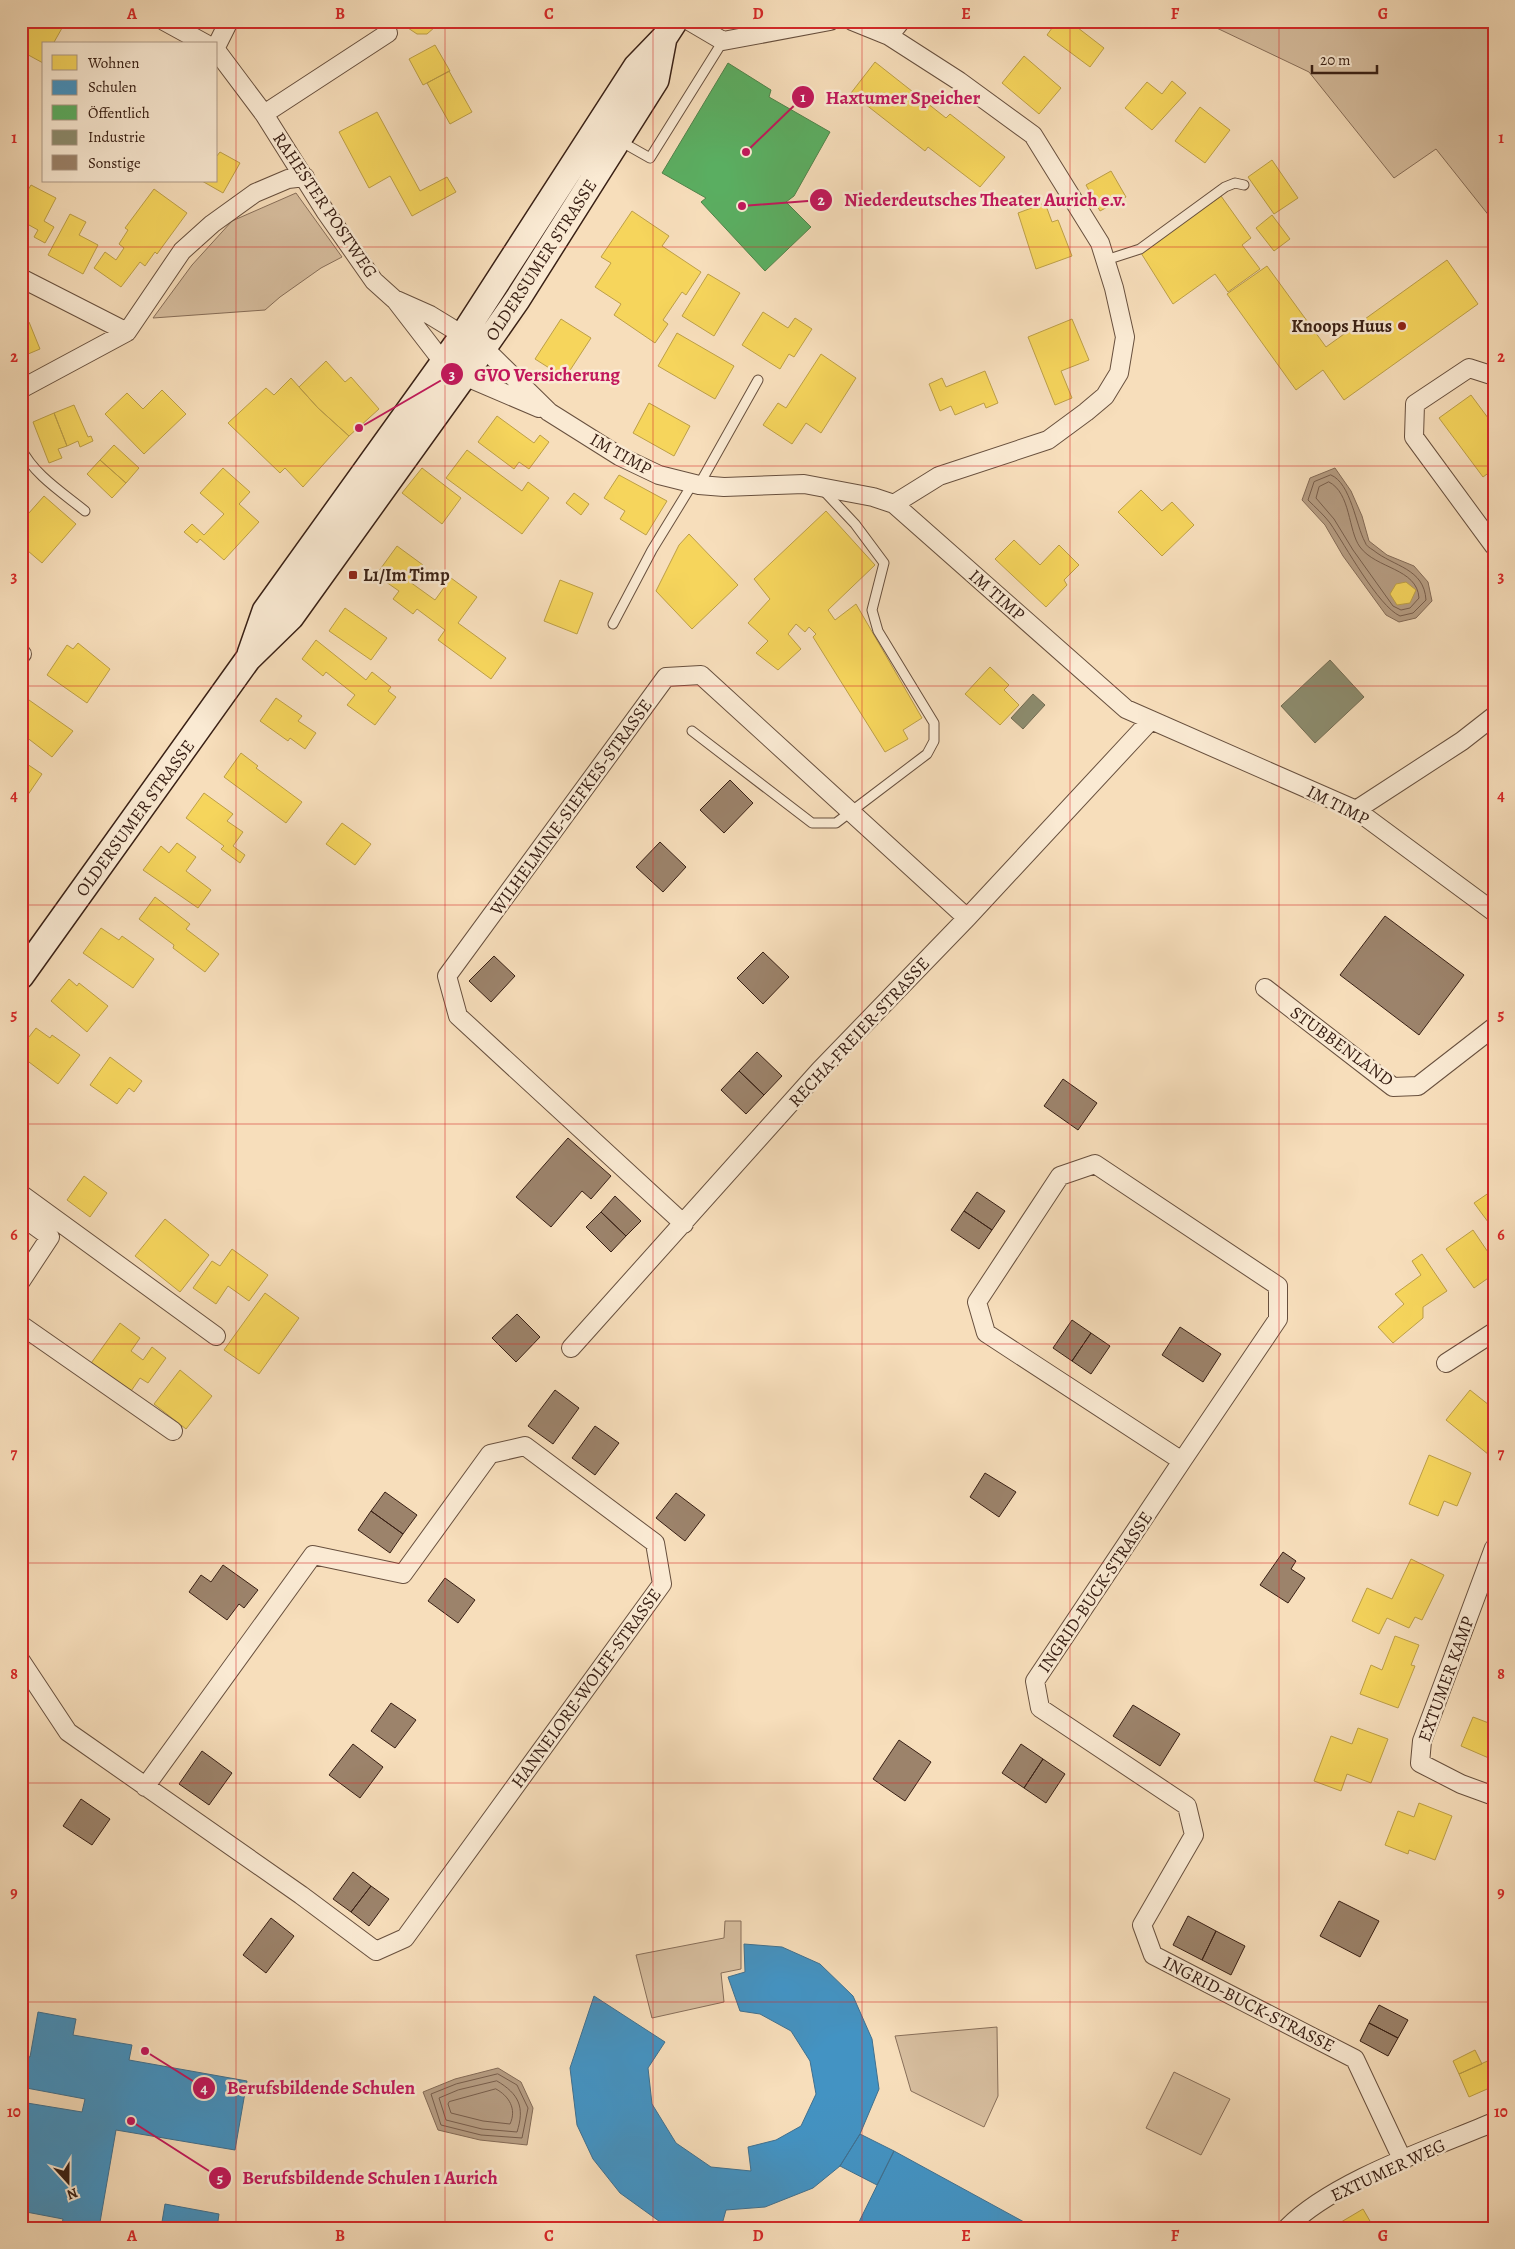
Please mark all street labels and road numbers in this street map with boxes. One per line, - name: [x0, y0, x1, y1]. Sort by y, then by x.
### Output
- street label: RAHESTER POSTWEG: [267, 127, 383, 283]
- street label: OLDERSUMER STRASSE: [480, 174, 602, 346]
- street label: IM TIMP: [586, 427, 656, 481]
- street label: IM TIMP: [964, 564, 1030, 626]
- street label: WILHELMINE-SIEFKES-STRASSE: [484, 694, 658, 921]
- street label: OLDERSUMER STRASSE: [70, 735, 200, 901]
- street label: IM TIMP: [1303, 779, 1373, 831]
- street label: RECHA-FREIER-STRASSE: [783, 952, 935, 1112]
- street label: STUBBENLAND: [1285, 1000, 1399, 1092]
- street label: INGRID-BUCK-STRASSE: [1032, 1507, 1158, 1677]
- street label: HANNELORE-WOLFF-STRASSE: [505, 1583, 667, 1793]
- street label: EXTUMER KAMP: [1412, 1613, 1480, 1745]
- street label: INGRID-BUCK-STRASSE: [1159, 1950, 1339, 2058]
- street label: EXTUMER WEG: [1327, 2133, 1449, 2207]

